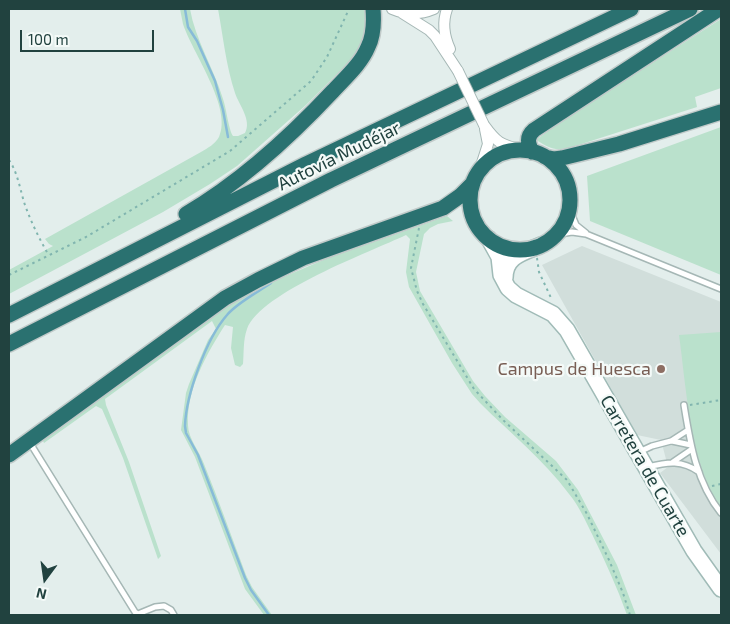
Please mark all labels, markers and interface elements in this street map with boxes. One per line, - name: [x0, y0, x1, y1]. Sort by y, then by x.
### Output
- scale bar: [22, 20, 156, 52]
- text: 100 m: [28, 30, 69, 48]
- street label: Autovía Mudéjar: [274, 117, 404, 195]
- place label: Campus de Huesca: [497, 358, 651, 380]
- marker: Campus de Huesca: [655, 363, 667, 375]
- street label: Carretera de Cuarte: [596, 391, 694, 541]
- north arrow: [20, 554, 70, 604]
- text: N: [34, 585, 48, 604]

